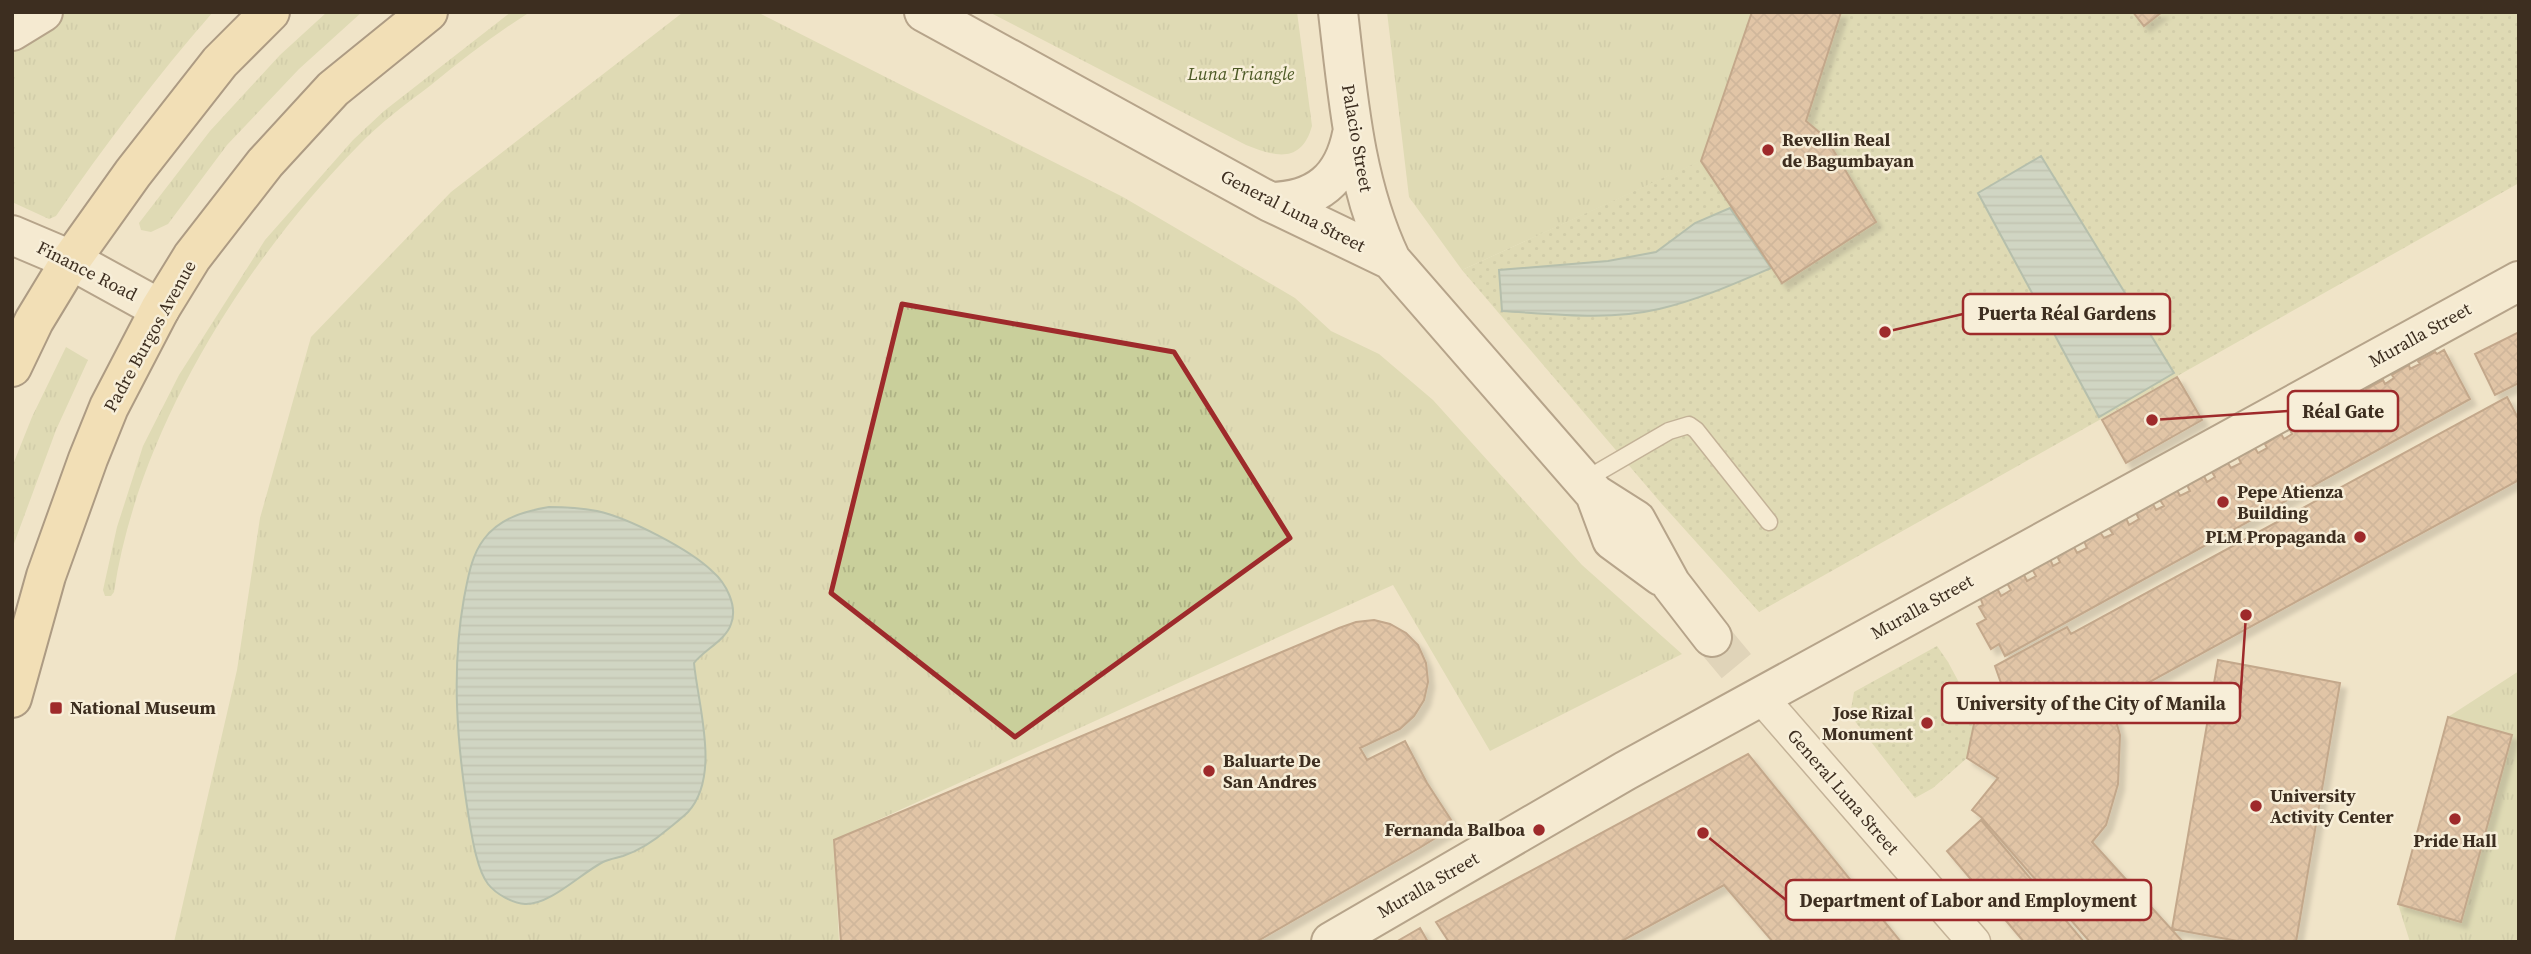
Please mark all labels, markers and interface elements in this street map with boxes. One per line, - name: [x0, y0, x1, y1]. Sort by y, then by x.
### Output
- park label: Luna Triangle: [1187, 61, 1295, 86]
- street label: Palacio Street: [1336, 82, 1379, 194]
- place label: Revellin Real de Bagumbayan: [1782, 127, 1914, 173]
- marker: Revellin Real de Bagumbayan: [1760, 142, 1776, 158]
- street label: General Luna Street: [1217, 163, 1370, 258]
- street label: Finance Road: [33, 235, 142, 307]
- street label: Padre Burgos Avenue: [97, 255, 202, 416]
- callout: Puerta Réal Gardens: [1963, 294, 2170, 334]
- street label: Muralla Street: [2364, 296, 2476, 373]
- text: Puerta Réal Gardens: [1978, 300, 2157, 326]
- callout: Réal Gate: [2288, 391, 2398, 431]
- text: Réal Gate: [2302, 398, 2384, 424]
- place label: Pepe Atienza Building: [2237, 479, 2344, 525]
- marker: Pepe Atienza Building: [2215, 494, 2231, 510]
- place label: PLM Propaganda: [2205, 524, 2346, 549]
- marker: PLM Propaganda: [2352, 529, 2368, 545]
- street label: Muralla Street: [1866, 568, 1978, 645]
- callout: University of the City of Manila: [1942, 683, 2240, 723]
- text: University of the City of Manila: [1956, 690, 2227, 716]
- place label: National Museum: [70, 695, 216, 720]
- marker: National Museum: [48, 700, 64, 716]
- place label: Jose Rizal Monument: [1822, 700, 1914, 746]
- marker: Jose Rizal Monument: [1919, 715, 1935, 731]
- street label: General Luna Street: [1782, 723, 1905, 860]
- place label: Baluarte De San Andres: [1223, 748, 1321, 794]
- marker: Baluarte De San Andres: [1201, 763, 1217, 779]
- place label: University Activity Center: [2270, 783, 2394, 829]
- marker: University Activity Center: [2248, 798, 2264, 814]
- marker: Pride Hall: [2447, 811, 2463, 827]
- place label: Fernanda Balboa: [1384, 817, 1525, 842]
- marker: Fernanda Balboa: [1531, 822, 1547, 838]
- place label: Pride Hall: [2413, 828, 2497, 853]
- street label: Muralla Street: [1372, 845, 1483, 924]
- callout: Department of Labor and Employment: [1786, 880, 2151, 920]
- text: Department of Labor and Employment: [1799, 887, 2137, 913]

